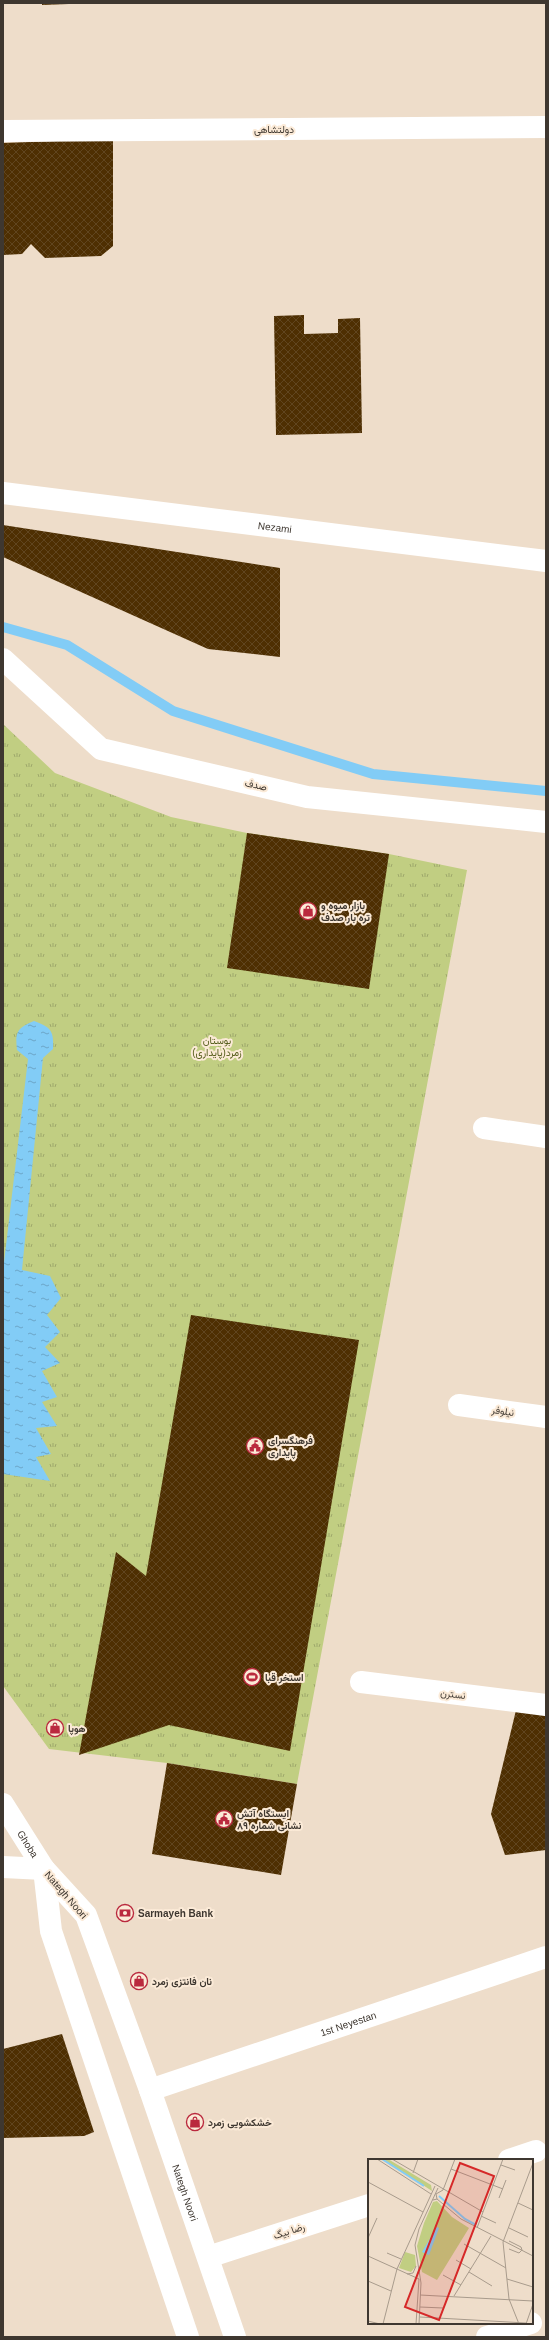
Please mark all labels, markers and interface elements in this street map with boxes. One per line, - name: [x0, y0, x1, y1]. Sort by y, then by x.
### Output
- street label: دولتشاهی: [254, 124, 294, 136]
- street label: Nezami: [257, 519, 292, 535]
- street label: صدف: [244, 777, 268, 793]
- place label: بازار میوه و تره بار صدف: [321, 900, 370, 924]
- shop icon: بازار میوه و تره بار صدف: [298, 901, 318, 921]
- park label: بوستان زمرد(پایداری): [192, 1035, 242, 1060]
- street label: نیلوفر: [490, 1404, 515, 1419]
- place label: فرهنگسرای پایداری: [268, 1435, 313, 1460]
- public building icon: فرهنگسرای پایداری: [245, 1436, 265, 1456]
- sports icon: استخر قبا: [242, 1667, 262, 1687]
- place label: استخر قبا: [265, 1672, 304, 1684]
- street label: نسترن: [440, 1687, 466, 1702]
- shop icon: هوپا: [45, 1718, 65, 1738]
- place label: هوپا: [68, 1723, 86, 1736]
- place label: ایستگاه آتش نشانی شماره ۸۹: [237, 1808, 302, 1832]
- public building icon: ایستگاه آتش نشانی شماره ۸۹: [214, 1809, 234, 1829]
- street label: Ghoba: [15, 1828, 41, 1860]
- street label: Nategh Noori: [43, 1869, 89, 1921]
- bank icon: Sarmayeh Bank: [115, 1903, 135, 1923]
- place label: Sarmayeh Bank: [138, 1908, 213, 1919]
- shop icon: نان فانتزی زمرد: [129, 1971, 149, 1991]
- place label: نان فانتزی زمرد: [152, 1976, 212, 1988]
- street label: 1st Neyestan: [319, 2009, 378, 2038]
- shop icon: خشکشویی زمرد: [185, 2112, 205, 2132]
- place label: خشکشویی زمرد: [208, 2117, 272, 2129]
- inset map: [368, 2159, 533, 2324]
- street label: Nategh Noori: [171, 2163, 200, 2222]
- street label: رضا بیگ: [272, 2221, 306, 2242]

